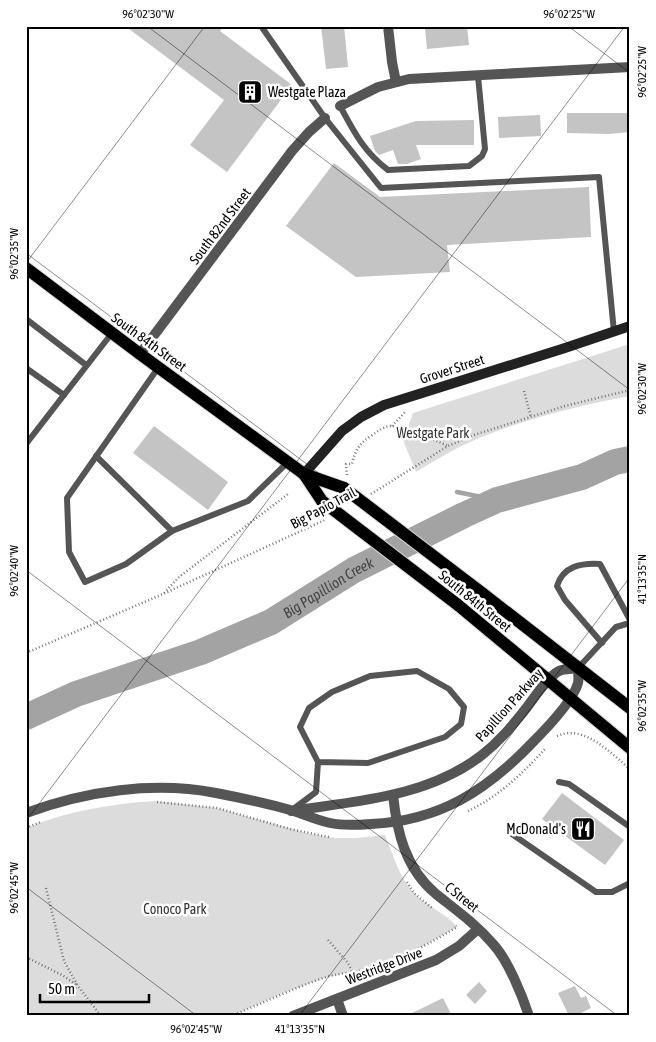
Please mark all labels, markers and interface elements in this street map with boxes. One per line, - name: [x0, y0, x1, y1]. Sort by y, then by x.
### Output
- text: 96°02'30"W: [122, 7, 174, 21]
- text: 96°02'25"W: [543, 7, 595, 21]
- text: 96°02'25"W: [635, 46, 649, 98]
- building icon: Westgate Plaza: [237, 79, 263, 105]
- place label: Westgate Plaza: [268, 84, 346, 100]
- street label: South 82nd Street: [186, 185, 254, 267]
- text: 96°02'35"W: [7, 228, 21, 280]
- street label: South 84th Street: [108, 309, 190, 375]
- street label: Grover Street: [418, 351, 486, 387]
- text: 96°02'30"W: [635, 363, 649, 415]
- park label: Westgate Park: [397, 425, 469, 441]
- street label: Big Papio Trail: [288, 484, 359, 532]
- text: 96°02'40"W: [7, 545, 21, 597]
- water label: Big Papillion Creek: [280, 553, 376, 621]
- text: 41°13'35"N: [635, 554, 649, 604]
- street label: South 84th Street: [436, 567, 514, 635]
- street label: Papillion Parkway: [472, 665, 546, 745]
- text: 96°02'35"W: [635, 680, 649, 732]
- restaurant icon: McDonald's: [570, 816, 596, 842]
- place label: McDonald's: [506, 821, 566, 837]
- text: 96°02'45"W: [7, 862, 21, 914]
- street label: C Street: [442, 879, 482, 915]
- park label: Conoco Park: [143, 901, 207, 917]
- street label: Westridge Drive: [344, 944, 424, 988]
- scale bar: [40, 972, 149, 1004]
- text: 50 m: [48, 980, 75, 997]
- text: 96°02'45"W: [170, 1022, 222, 1036]
- text: 41°13'35"N: [275, 1022, 325, 1036]

